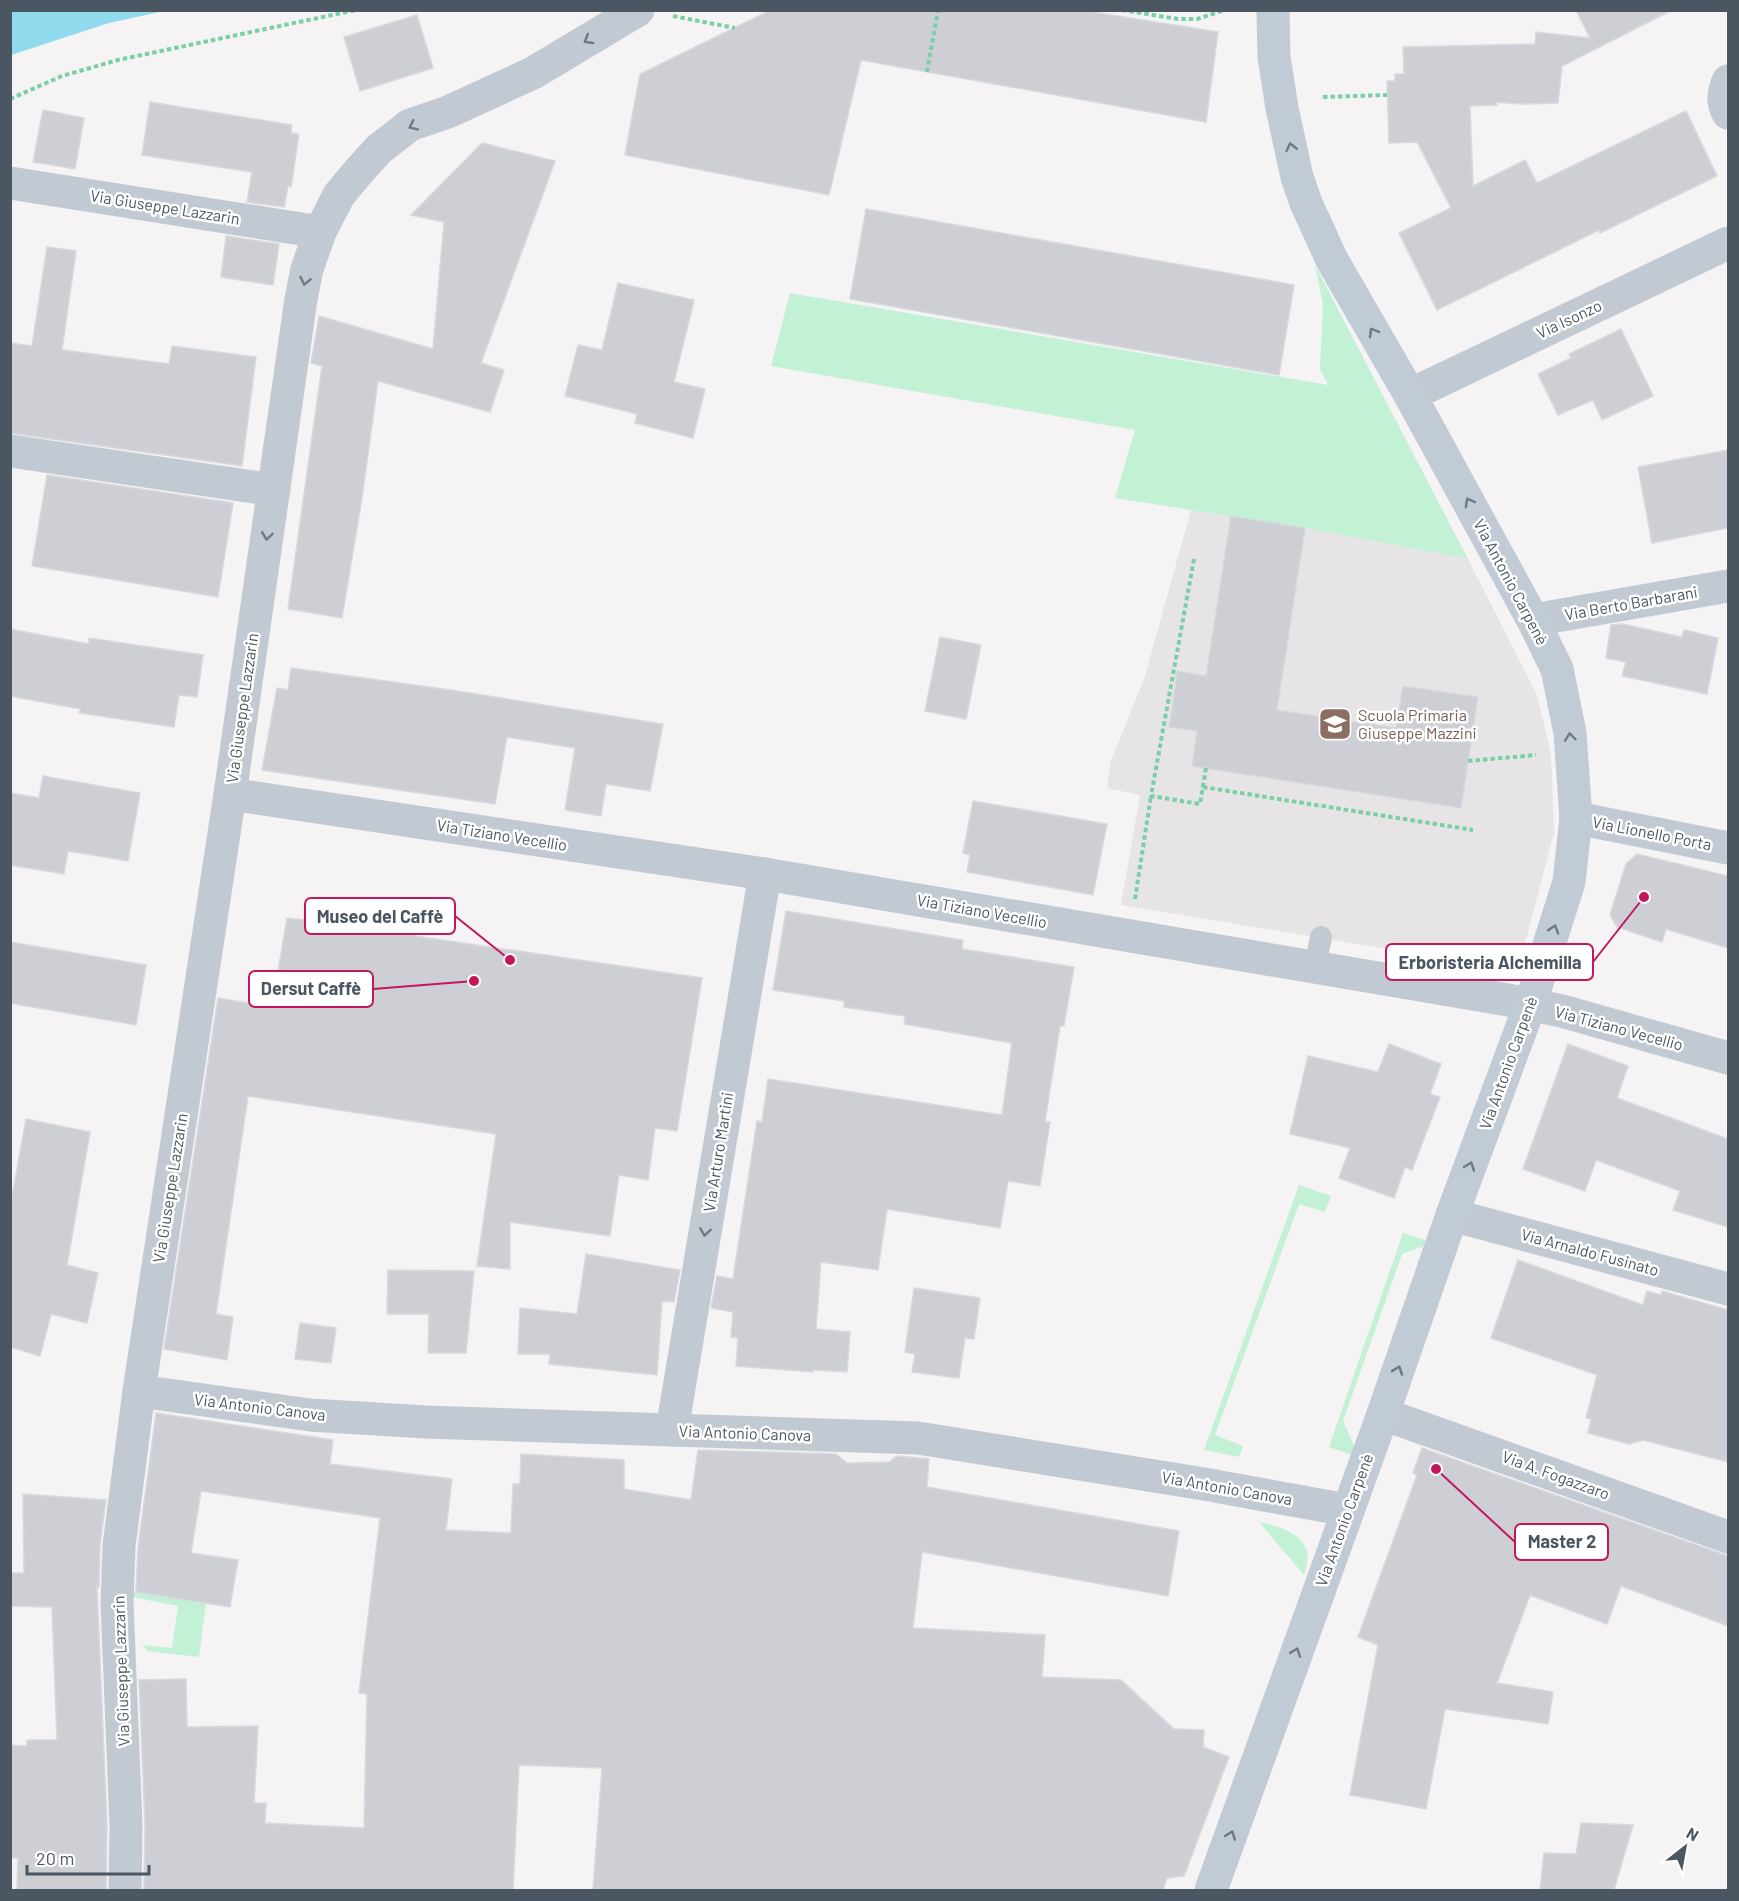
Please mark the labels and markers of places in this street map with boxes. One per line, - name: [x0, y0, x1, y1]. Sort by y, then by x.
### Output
- place label: Scuola Primaria Giuseppe Mazzini: [1358, 705, 1477, 742]
- school or university icon: Scuola Primaria Giuseppe Mazzini: [1317, 706, 1353, 742]
- callout: Museo del Caffè: [305, 898, 455, 934]
- callout: Erboristeria Alchemilla: [1386, 944, 1593, 980]
- callout: Dersut Caffè: [249, 971, 373, 1007]
- callout: Master 2: [1515, 1524, 1608, 1560]

